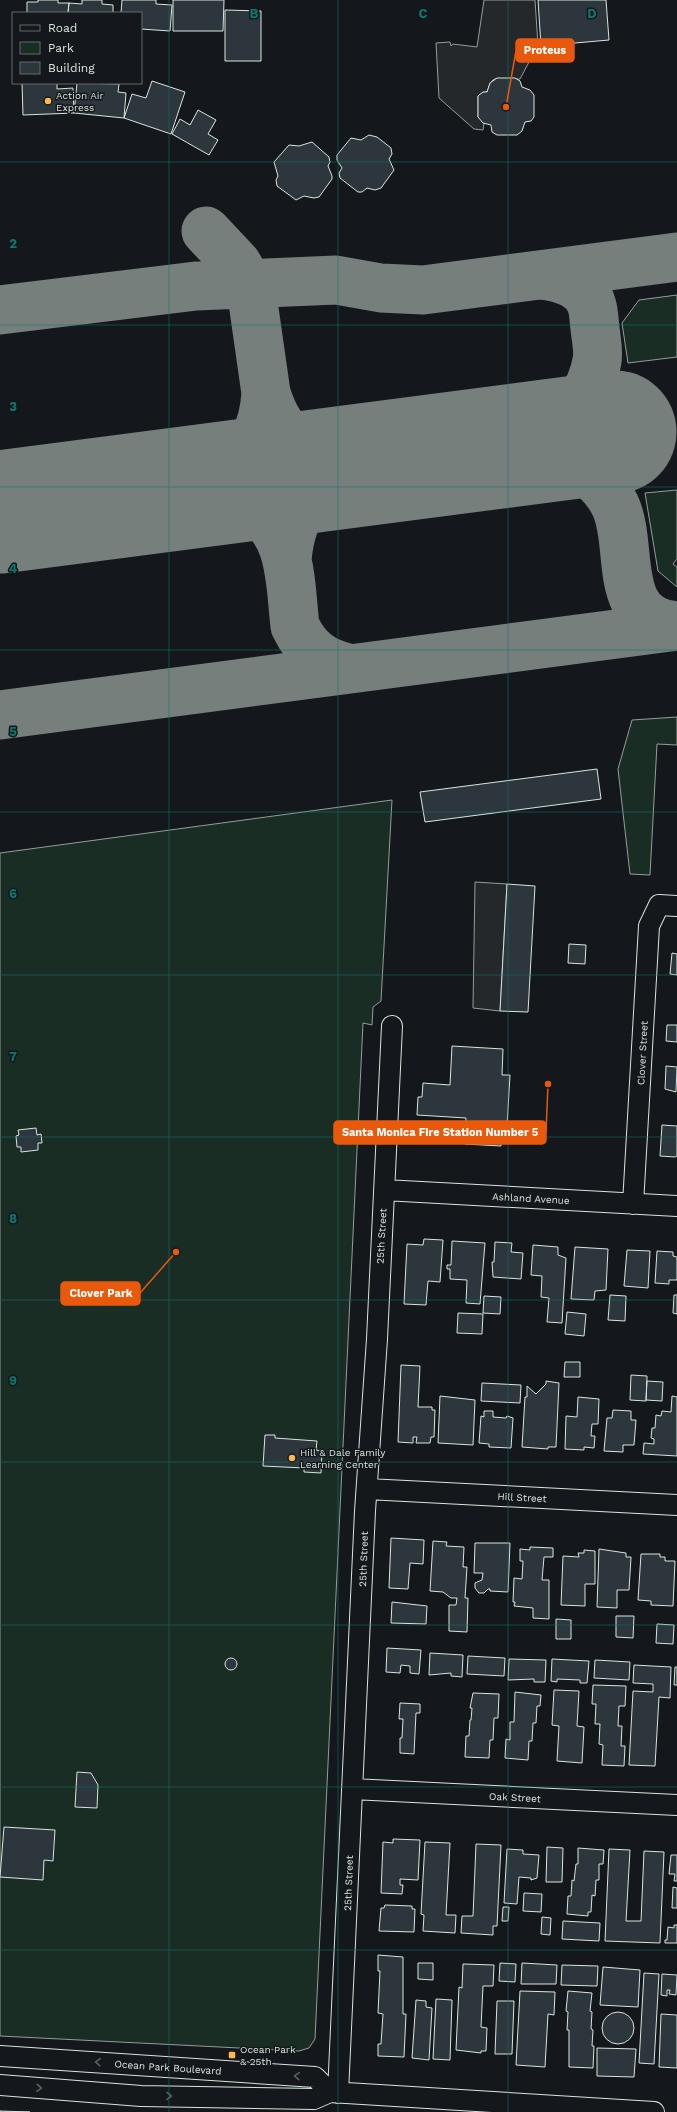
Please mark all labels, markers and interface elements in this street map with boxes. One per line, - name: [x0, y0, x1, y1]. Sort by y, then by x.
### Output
- text: B: [250, 6, 259, 21]
- text: C: [419, 6, 428, 21]
- text: D: [587, 6, 597, 21]
- legend: [12, 12, 142, 84]
- text: Road: [48, 21, 77, 35]
- callout: Proteus: [516, 39, 574, 62]
- text: Park: [48, 41, 74, 55]
- text: Proteus: [524, 44, 566, 57]
- text: Building: [48, 61, 95, 75]
- place label: Action Air Express: [56, 90, 104, 113]
- marker: Action Air Express: [43, 96, 53, 106]
- text: 2: [9, 236, 17, 251]
- text: 3: [9, 399, 17, 414]
- text: 4: [9, 561, 18, 576]
- text: 5: [9, 724, 17, 739]
- text: 6: [9, 886, 17, 901]
- street label: Clover Street: [635, 1020, 650, 1085]
- text: 7: [9, 1049, 17, 1064]
- callout: Santa Monica Fire Station Number 5: [334, 1121, 546, 1144]
- text: Santa Monica Fire Station Number 5: [342, 1126, 538, 1139]
- street label: Ashland Avenue: [492, 1191, 570, 1206]
- street label: 25th Street: [375, 1207, 388, 1264]
- text: 8: [9, 1211, 17, 1226]
- callout: Clover Park: [61, 1282, 140, 1305]
- text: Clover Park: [69, 1287, 133, 1300]
- text: 9: [9, 1373, 17, 1388]
- place label: Hill & Dale Family Learning Center: [300, 1447, 386, 1470]
- marker: Hill & Dale Family Learning Center: [287, 1453, 297, 1463]
- street label: Hill Street: [497, 1491, 548, 1504]
- street label: 25th Street: [357, 1530, 370, 1587]
- street label: Oak Street: [489, 1791, 542, 1804]
- street label: 25th Street: [342, 1854, 355, 1911]
- place label: Ocean Park & 25th: [240, 2044, 296, 2067]
- marker: Ocean Park & 25th: [227, 2050, 237, 2060]
- one-way arrow: [95, 2058, 101, 2067]
- street label: Ocean Park Boulevard: [114, 2058, 222, 2077]
- one-way arrow: [294, 2071, 300, 2080]
- one-way arrow: [36, 2083, 42, 2092]
- one-way arrow: [166, 2092, 172, 2100]

